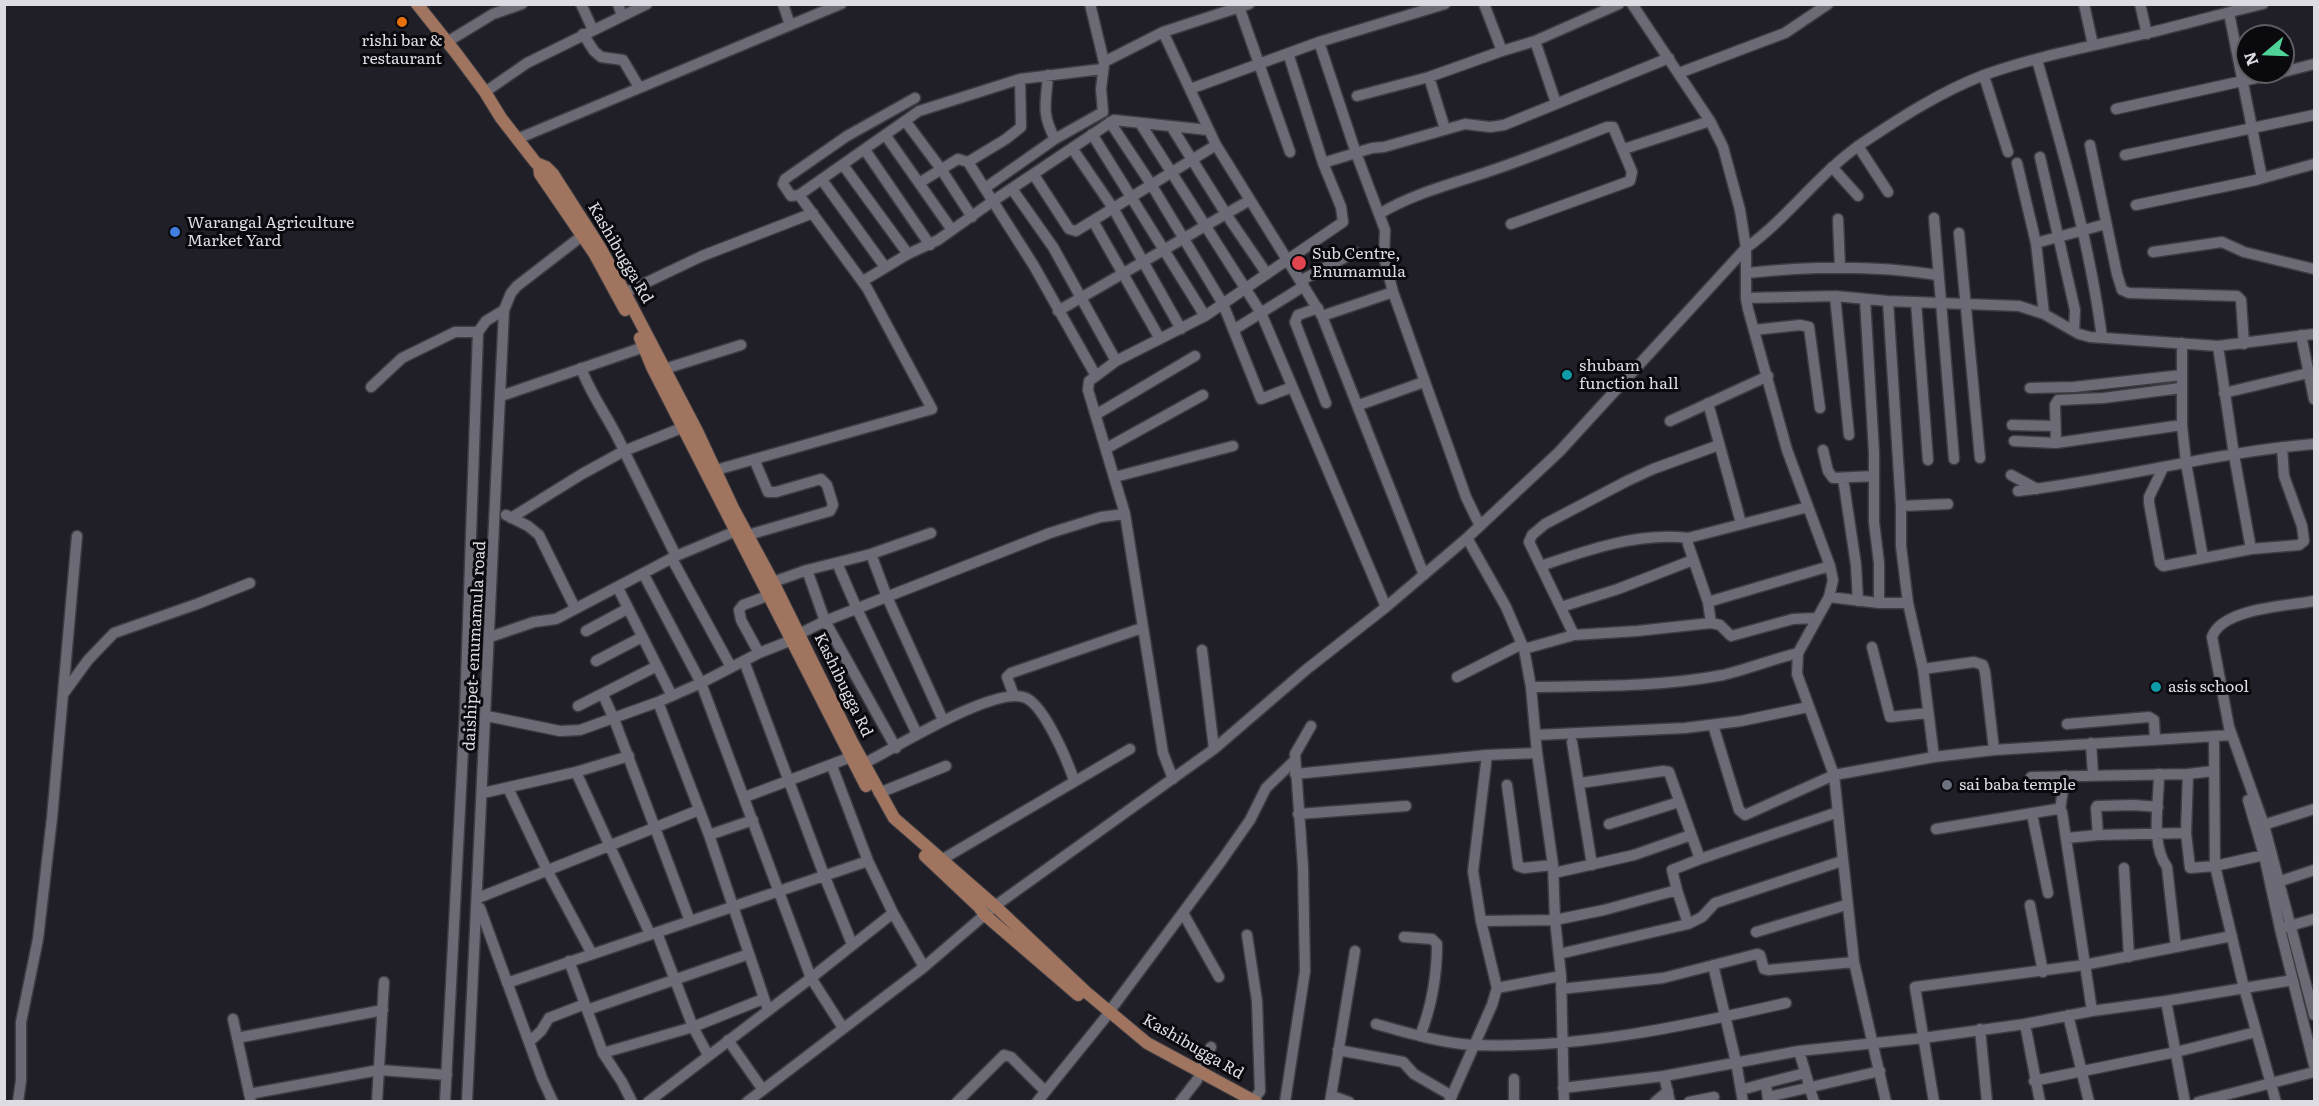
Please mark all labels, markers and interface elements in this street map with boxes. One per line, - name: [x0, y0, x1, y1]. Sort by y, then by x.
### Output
- marker: rishi bar & restaurant: [395, 15, 409, 29]
- north arrow: [2235, 24, 2295, 84]
- place label: rishi bar & restaurant: [361, 31, 443, 69]
- text: N: [2236, 49, 2263, 69]
- street label: Kashibugga Rd: [583, 199, 657, 307]
- place label: Warangal Agriculture Market Yard: [187, 213, 354, 251]
- marker: Warangal Agriculture Market Yard: [168, 225, 182, 239]
- place label: Sub Centre, Enumamula: [1312, 244, 1406, 282]
- marker: Sub Centre, Enumamula: [1290, 254, 1308, 272]
- place label: shubam function hall: [1579, 356, 1679, 394]
- marker: shubam function hall: [1560, 368, 1574, 382]
- street label: daishipet- enumamula road: [460, 541, 490, 751]
- street label: Kashibugga Rd: [810, 630, 876, 740]
- place label: asis school: [2168, 677, 2249, 697]
- marker: asis school: [2149, 680, 2163, 694]
- place label: sai baba temple: [1959, 775, 2076, 795]
- marker: sai baba temple: [1940, 778, 1954, 792]
- street label: Kashibugga Rd: [1139, 1010, 1247, 1084]

